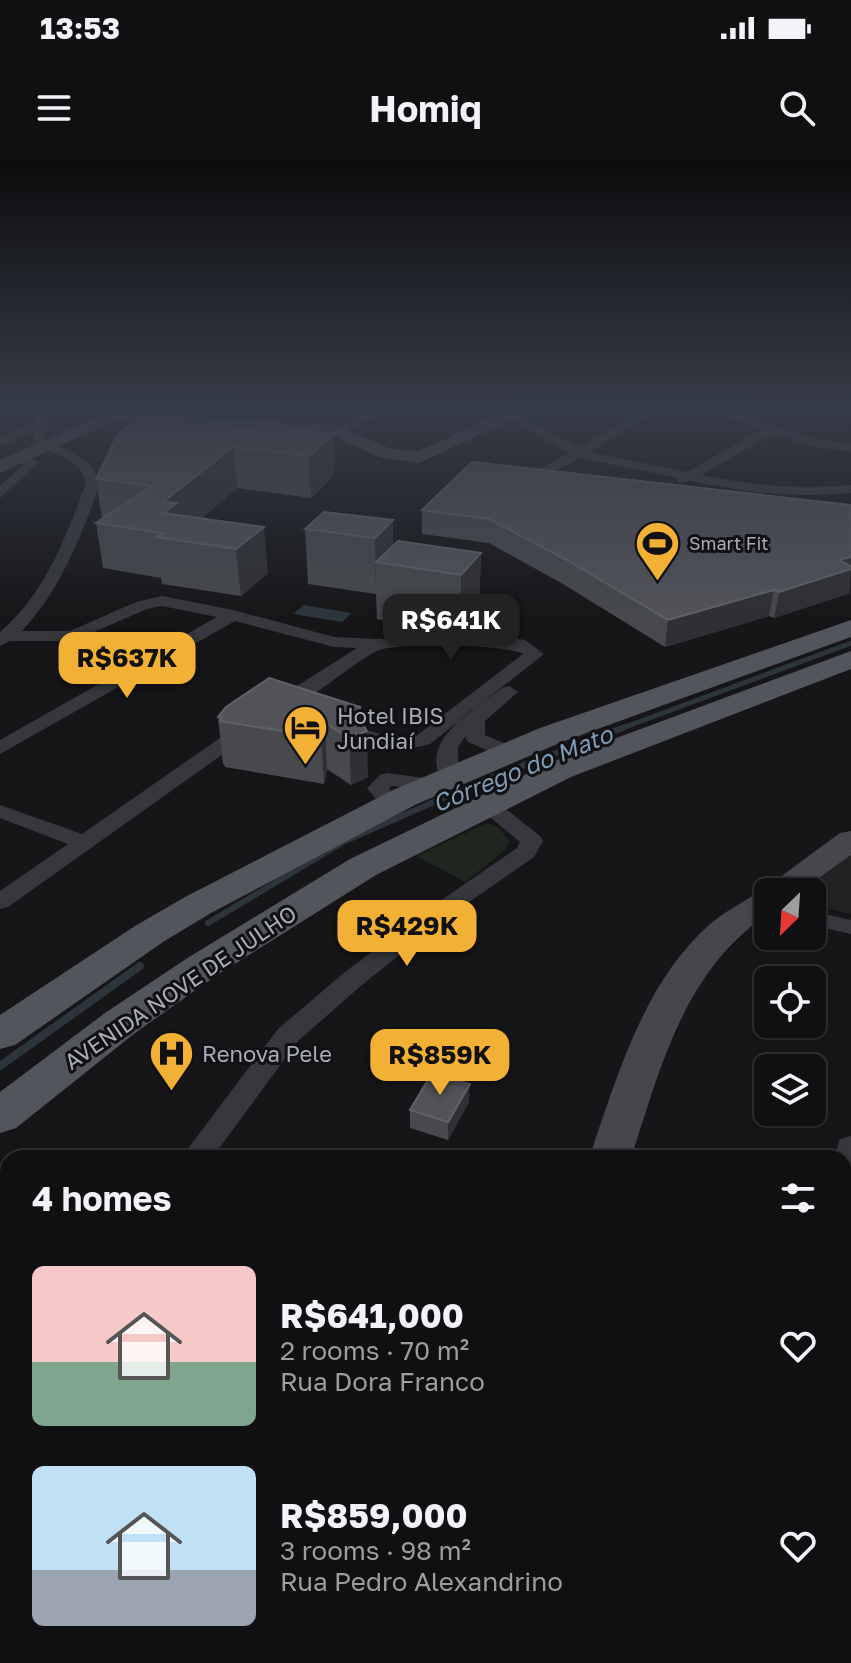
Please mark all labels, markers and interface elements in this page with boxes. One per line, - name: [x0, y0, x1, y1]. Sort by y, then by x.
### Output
- text: 13:53: [40, 10, 120, 46]
- icon: menu: [32, 86, 76, 130]
- icon: search: [775, 86, 819, 130]
- text: Homiq: [369, 87, 482, 130]
- sports icon: Smart Fit: [634, 519, 682, 582]
- place label: Smart Fit: [689, 532, 768, 554]
- pin: R$641K: [386, 594, 516, 662]
- text: R$641K: [401, 604, 501, 635]
- pin: R$637K: [62, 632, 192, 700]
- text: R$637K: [77, 642, 177, 673]
- place label: Hotel IBIS Jundiaí: [337, 702, 444, 754]
- hotel icon: Hotel IBIS Jundiaí: [282, 704, 330, 767]
- water label: Córrego do Mato: [428, 718, 618, 818]
- north arrow: [754, 878, 826, 950]
- map controls: [754, 878, 826, 1126]
- street label: AVENIDA NOVE DE JULHO: [59, 899, 301, 1075]
- pin: R$429K: [342, 900, 472, 968]
- text: R$429K: [356, 910, 458, 941]
- button: locate: [754, 966, 826, 1038]
- hospital icon: Renova Pele: [147, 1029, 195, 1092]
- pin: R$859K: [375, 1029, 505, 1097]
- text: R$859K: [388, 1039, 492, 1070]
- place label: Renova Pele: [202, 1040, 332, 1067]
- button: layers: [754, 1054, 826, 1126]
- icon: filters: [776, 1176, 820, 1220]
- text: 4 homes: [32, 1178, 172, 1218]
- text: R$641,000: [280, 1295, 464, 1335]
- icon: home: [96, 1298, 192, 1394]
- icon: heart: [776, 1324, 820, 1368]
- text: 2 rooms · 70 m²: [280, 1335, 469, 1366]
- text: Rua Dora Franco: [280, 1366, 485, 1397]
- text: R$859,000: [280, 1495, 468, 1535]
- icon: home: [96, 1498, 192, 1594]
- icon: heart: [776, 1524, 820, 1568]
- text: 3 rooms · 98 m²: [280, 1535, 471, 1566]
- text: Rua Pedro Alexandrino: [280, 1566, 563, 1597]

